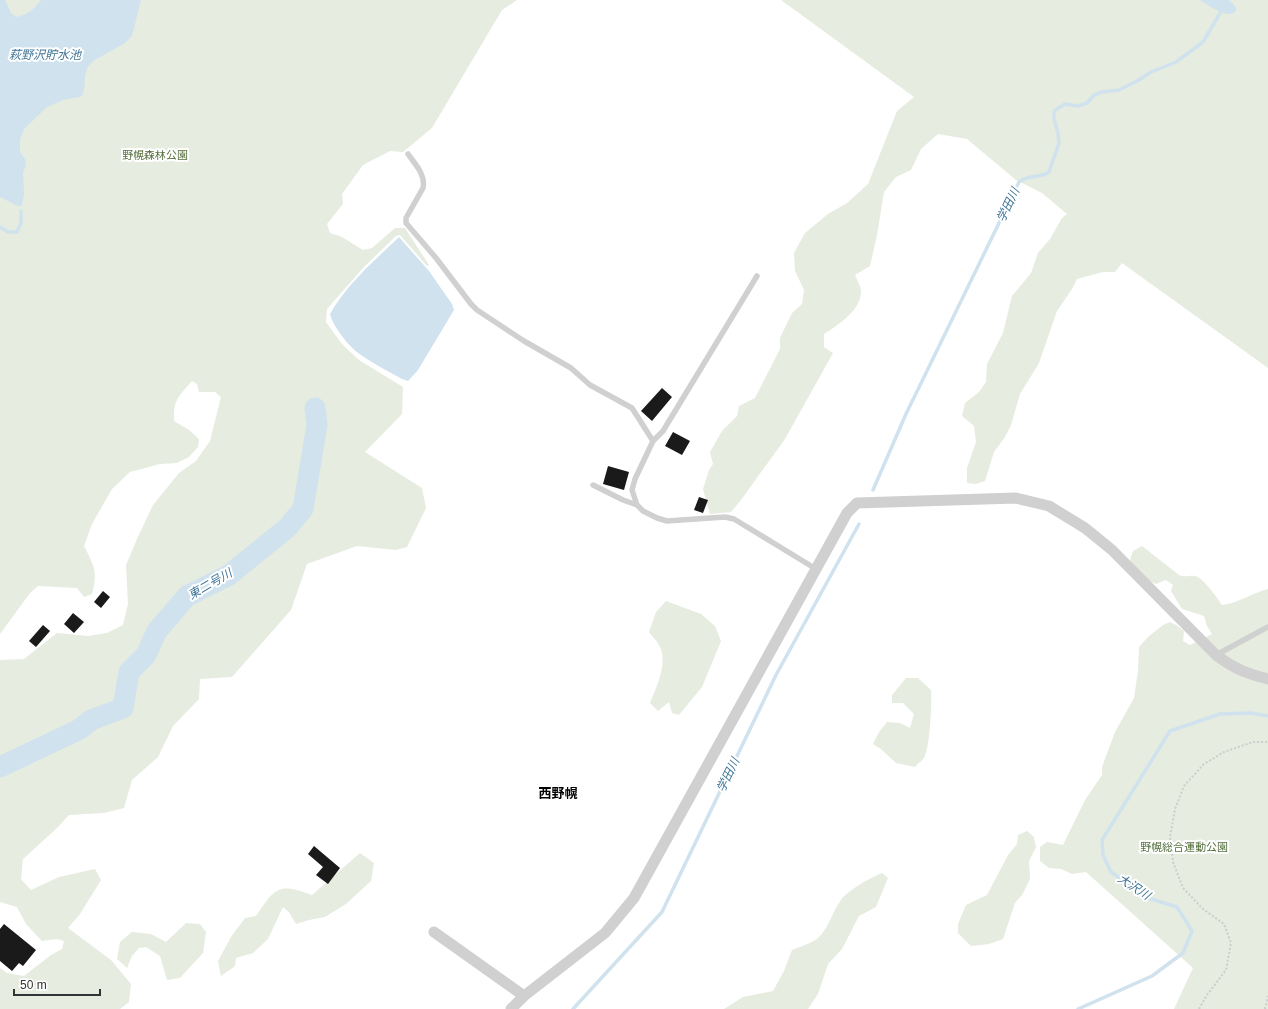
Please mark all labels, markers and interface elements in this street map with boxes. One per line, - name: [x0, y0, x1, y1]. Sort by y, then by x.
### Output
- water label: 萩野沢貯水池: [9, 48, 82, 62]
- park label: 野幌森林公園: [122, 149, 188, 161]
- water label: 学田川: [994, 184, 1023, 224]
- water label: 東二号川: [186, 565, 236, 602]
- water label: 学田川: [714, 754, 743, 794]
- district label: 西野幌: [538, 786, 578, 801]
- park label: 野幌総合運動公園: [1140, 841, 1228, 853]
- water label: 大沢川: [1115, 871, 1155, 904]
- scale bar: [14, 971, 100, 997]
- text: 50 m: [20, 978, 47, 992]

